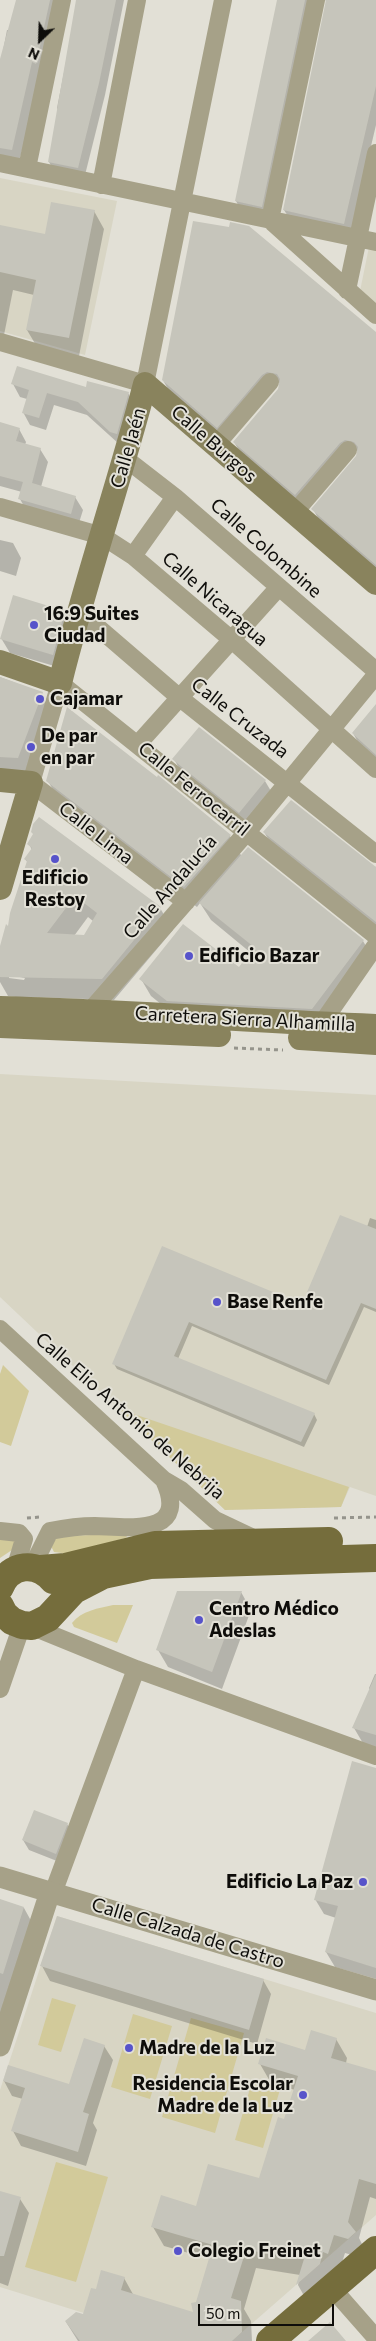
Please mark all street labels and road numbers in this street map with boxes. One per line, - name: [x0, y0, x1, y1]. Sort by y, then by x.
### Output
- street label: Calle Burgos: [166, 400, 262, 488]
- street label: Calle Jaén: [106, 405, 150, 491]
- street label: Calle Colombine: [206, 493, 326, 603]
- street label: Calle Nicaragua: [157, 547, 273, 651]
- street label: Calle Cruzada: [187, 673, 293, 763]
- street label: Calle Ferrocarril: [134, 737, 254, 841]
- street label: Calle Lima: [54, 797, 138, 869]
- street label: Calle Andalucía: [118, 830, 222, 944]
- street label: Carretera Sierra Alhamilla: [134, 1002, 356, 1036]
- street label: Calle Elio Antonio de Nebrija: [31, 1328, 229, 1504]
- street label: Calle Calzada de Castro: [89, 1893, 287, 1973]

